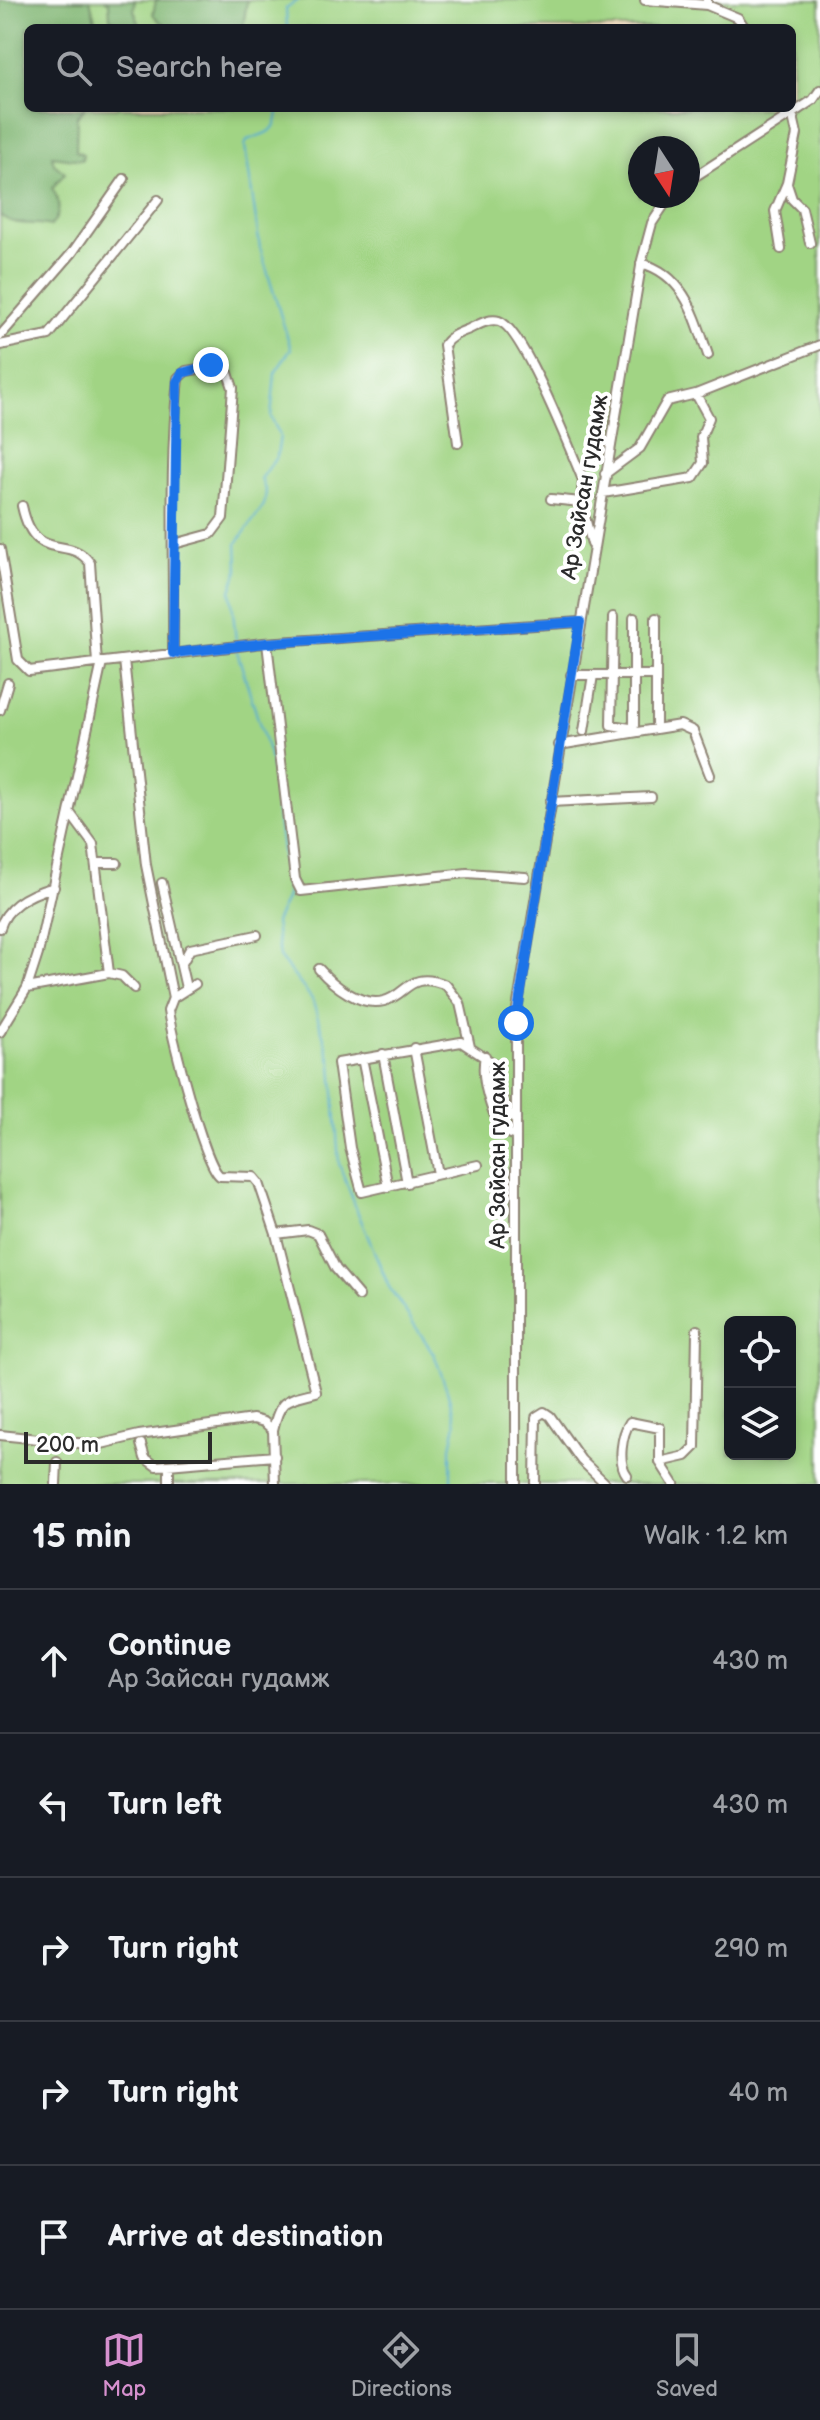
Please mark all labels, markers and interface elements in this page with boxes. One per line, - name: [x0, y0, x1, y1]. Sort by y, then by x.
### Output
- search box: [24, 24, 796, 112]
- icon: search: [52, 46, 96, 90]
- text: Search here: [116, 50, 282, 86]
- north arrow: [628, 136, 700, 208]
- route end: [193, 347, 229, 383]
- street label: Ар Зайсан гудамж: [555, 392, 615, 583]
- route start: [498, 1005, 534, 1041]
- street label: Ар Зайсан гудамж: [485, 1061, 512, 1250]
- map controls: [724, 1316, 796, 1460]
- button: locate: [724, 1316, 796, 1388]
- button: layers: [724, 1388, 796, 1460]
- scale bar: [24, 1428, 212, 1464]
- text: 200 m: [36, 1432, 99, 1459]
- text: 15 min: [32, 1516, 131, 1557]
- text: Walk · 1.2 km: [644, 1521, 788, 1552]
- text: Continue: [108, 1628, 231, 1664]
- icon: ahead: [32, 1639, 76, 1683]
- text: 430 m: [712, 1646, 788, 1677]
- text: Ар Зайсан гудамж: [108, 1664, 329, 1695]
- icon: left: [32, 1783, 76, 1827]
- text: Turn left: [108, 1787, 222, 1823]
- text: 430 m: [712, 1790, 788, 1821]
- icon: right: [32, 1927, 76, 1971]
- text: Turn right: [108, 1931, 239, 1967]
- text: 290 m: [714, 1934, 788, 1965]
- icon: right: [32, 2071, 76, 2115]
- text: Turn right: [108, 2075, 239, 2111]
- text: 40 m: [728, 2078, 788, 2109]
- icon: arrive: [32, 2215, 76, 2259]
- text: Arrive at destination: [108, 2219, 384, 2255]
- tab: Map: [102, 2328, 146, 2403]
- tab: Directions: [351, 2328, 452, 2403]
- tab: Saved: [656, 2328, 718, 2403]

